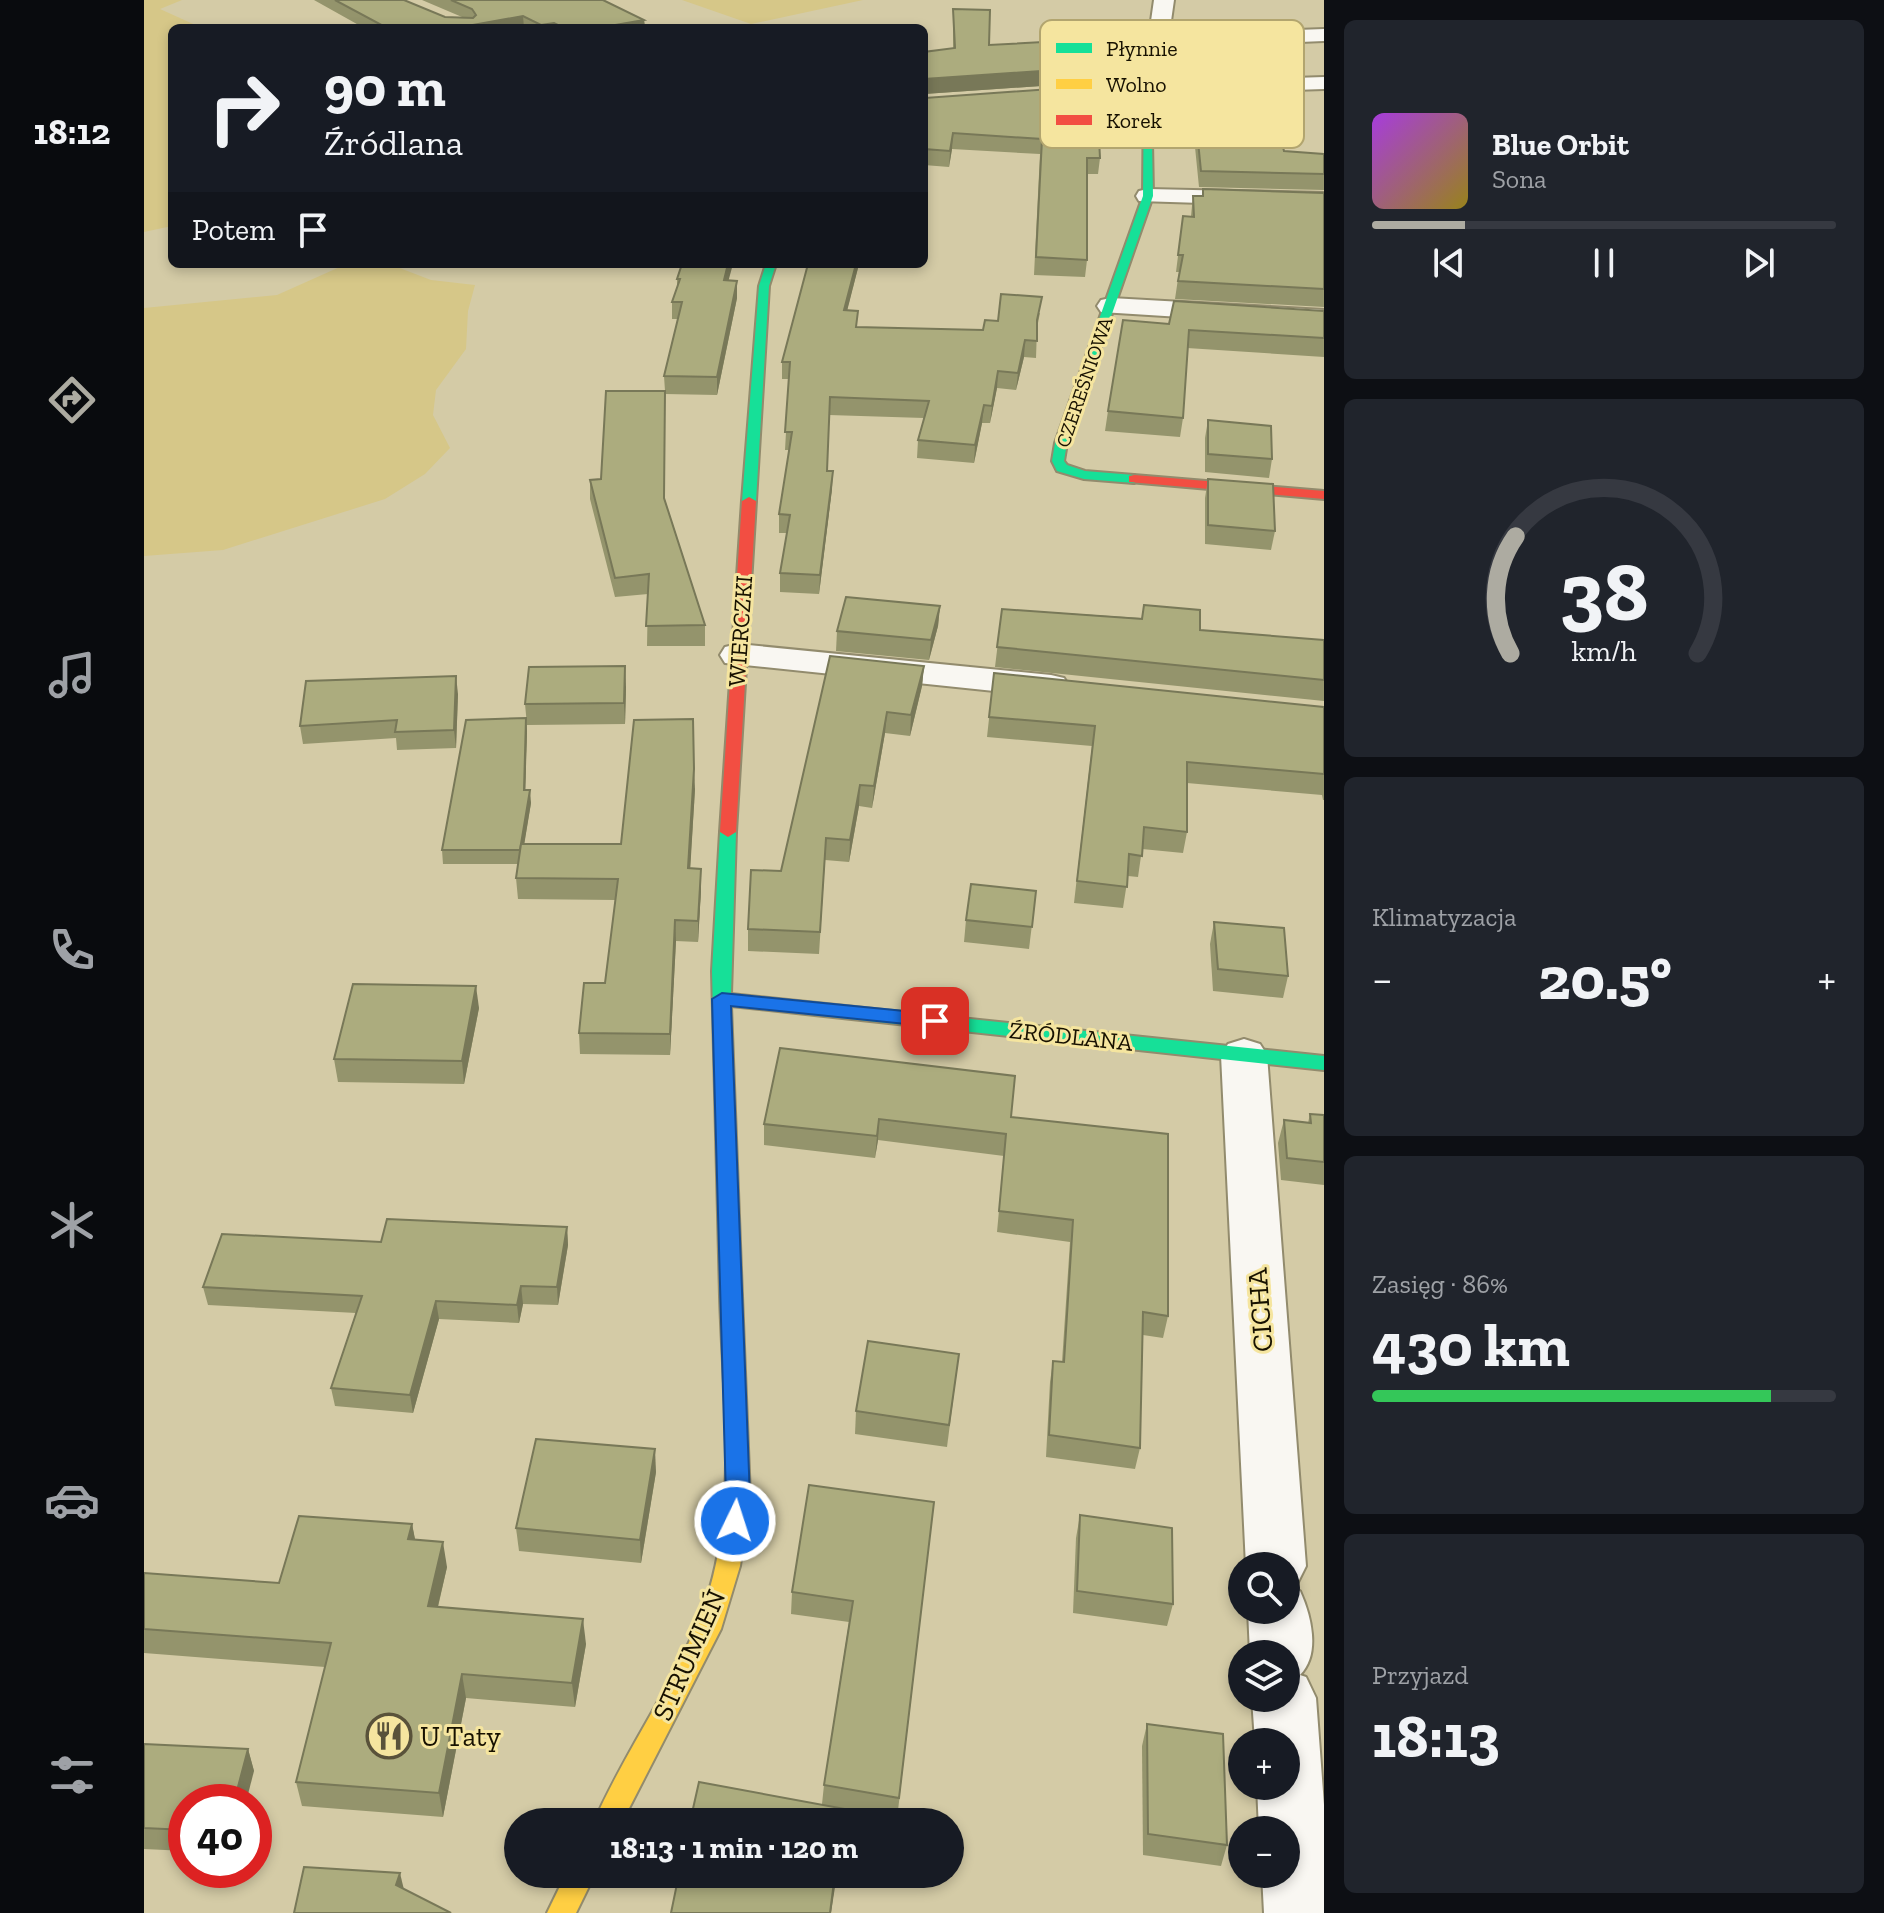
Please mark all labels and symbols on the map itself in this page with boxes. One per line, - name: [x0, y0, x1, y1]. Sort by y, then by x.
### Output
- legend: [1040, 20, 1304, 148]
- text: Płynnie: [1106, 35, 1177, 62]
- text: Wolno: [1106, 71, 1167, 98]
- text: Korek: [1106, 107, 1163, 134]
- street label: CZEREŚNIOWA: [1050, 313, 1118, 450]
- street label: WIERCZKI: [722, 574, 758, 688]
- pin: [901, 987, 969, 1055]
- street label: ŹRÓDLANA: [1008, 1015, 1134, 1057]
- street label: CICHA: [1241, 1266, 1279, 1353]
- position arrow: [693, 1479, 777, 1563]
- street label: STRUMIEŃ: [645, 1584, 733, 1726]
- restaurant icon: U Taty: [365, 1712, 413, 1760]
- place label: U Taty: [420, 1720, 501, 1753]
- speed limit sign: 40: [168, 1784, 272, 1888]

